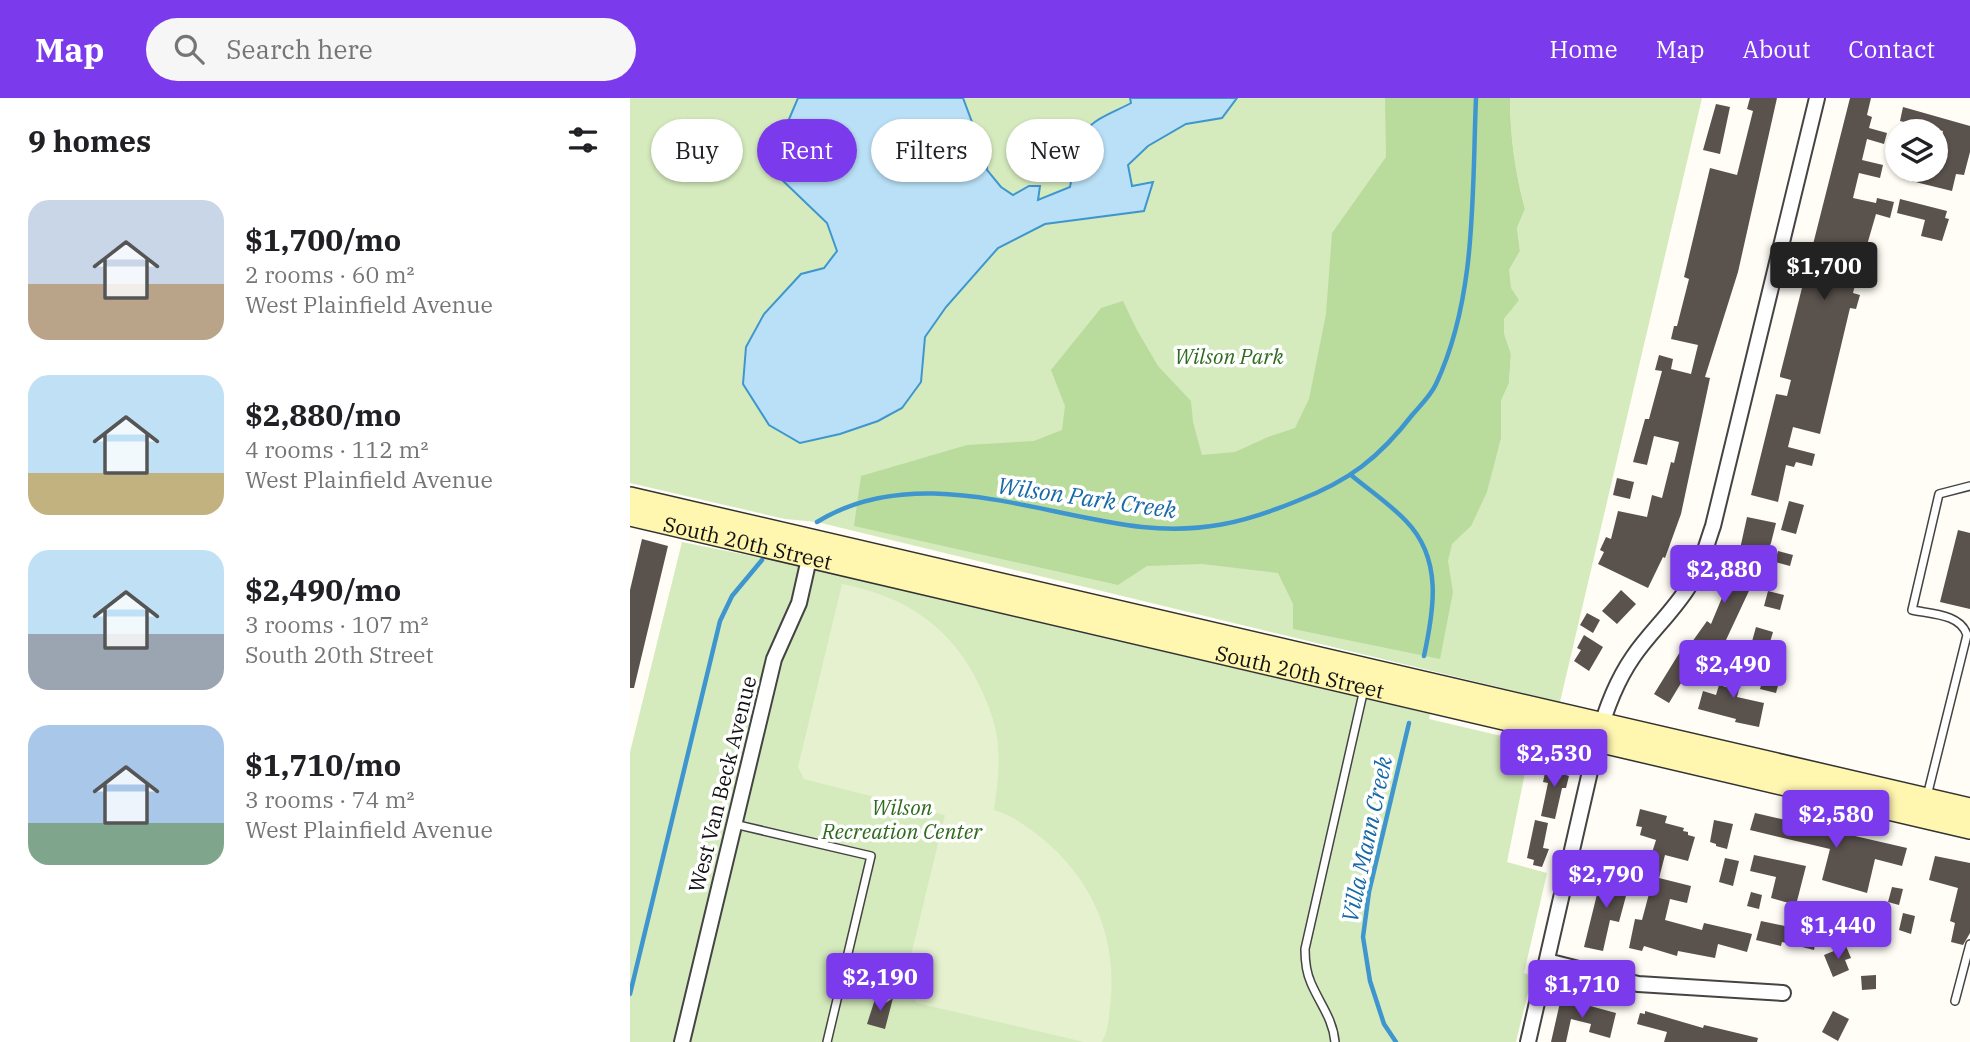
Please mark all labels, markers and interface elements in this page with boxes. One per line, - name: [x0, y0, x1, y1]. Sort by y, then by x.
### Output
- search box: [146, 18, 636, 81]
- text: Map: [35, 28, 104, 71]
- icon: search: [170, 30, 208, 68]
- text: Search here: [226, 32, 373, 66]
- text: Home: [1550, 33, 1618, 65]
- text: Map: [1656, 33, 1704, 65]
- text: About: [1742, 33, 1810, 65]
- text: Contact: [1848, 33, 1935, 65]
- chip: Buy: [651, 119, 743, 182]
- chip: Rent: [757, 119, 857, 182]
- chip: Filters: [871, 119, 992, 182]
- chip: New: [1006, 119, 1104, 182]
- map controls: [1885, 119, 1948, 182]
- button: layers: [1885, 119, 1948, 182]
- text: 9 homes: [28, 121, 151, 160]
- icon: filters: [564, 121, 602, 159]
- text: $1,700/mo: [245, 220, 401, 259]
- icon: home: [84, 228, 168, 312]
- pin: $1,700: [1767, 242, 1881, 302]
- text: $1,700: [1786, 250, 1862, 280]
- text: 2 rooms · 60 m²: [245, 259, 415, 289]
- text: West Plainfield Avenue: [245, 289, 493, 319]
- park label: Wilson Park: [1174, 342, 1284, 370]
- text: $2,880/mo: [245, 395, 401, 434]
- icon: home: [84, 403, 168, 487]
- text: 4 rooms · 112 m²: [245, 434, 428, 464]
- text: West Plainfield Avenue: [245, 464, 493, 494]
- water label: Wilson Park Creek: [996, 470, 1179, 525]
- street label: South 20th Street: [661, 509, 835, 576]
- pin: $2,880: [1667, 546, 1781, 605]
- text: $2,880: [1686, 553, 1762, 583]
- text: $2,490/mo: [245, 570, 401, 609]
- icon: home: [84, 578, 168, 662]
- text: 3 rooms · 107 m²: [245, 609, 428, 639]
- street label: South 20th Street: [1213, 638, 1387, 705]
- text: South 20th Street: [245, 639, 434, 669]
- pin: $2,490: [1676, 640, 1790, 700]
- text: $2,490: [1695, 648, 1771, 678]
- street label: West Van Beck Avenue: [682, 673, 762, 895]
- pin: $2,530: [1497, 730, 1611, 789]
- text: $2,530: [1516, 737, 1592, 767]
- text: $1,710/mo: [245, 745, 401, 784]
- icon: home: [84, 753, 168, 837]
- water label: Villa Mann Creek: [1334, 753, 1398, 925]
- text: 3 rooms · 74 m²: [245, 784, 415, 814]
- pin: $2,580: [1779, 790, 1893, 850]
- park label: Wilson Recreation Center: [821, 793, 983, 845]
- text: $2,580: [1798, 798, 1874, 828]
- text: West Plainfield Avenue: [245, 814, 493, 844]
- pin: $2,790: [1549, 850, 1663, 910]
- text: $2,790: [1568, 858, 1644, 888]
- pin: $1,440: [1781, 902, 1895, 961]
- text: $1,440: [1800, 909, 1876, 939]
- pin: $2,190: [823, 954, 937, 1013]
- pin: $1,710: [1525, 960, 1639, 1020]
- text: $2,190: [842, 961, 918, 991]
- text: $1,710: [1544, 968, 1620, 998]

